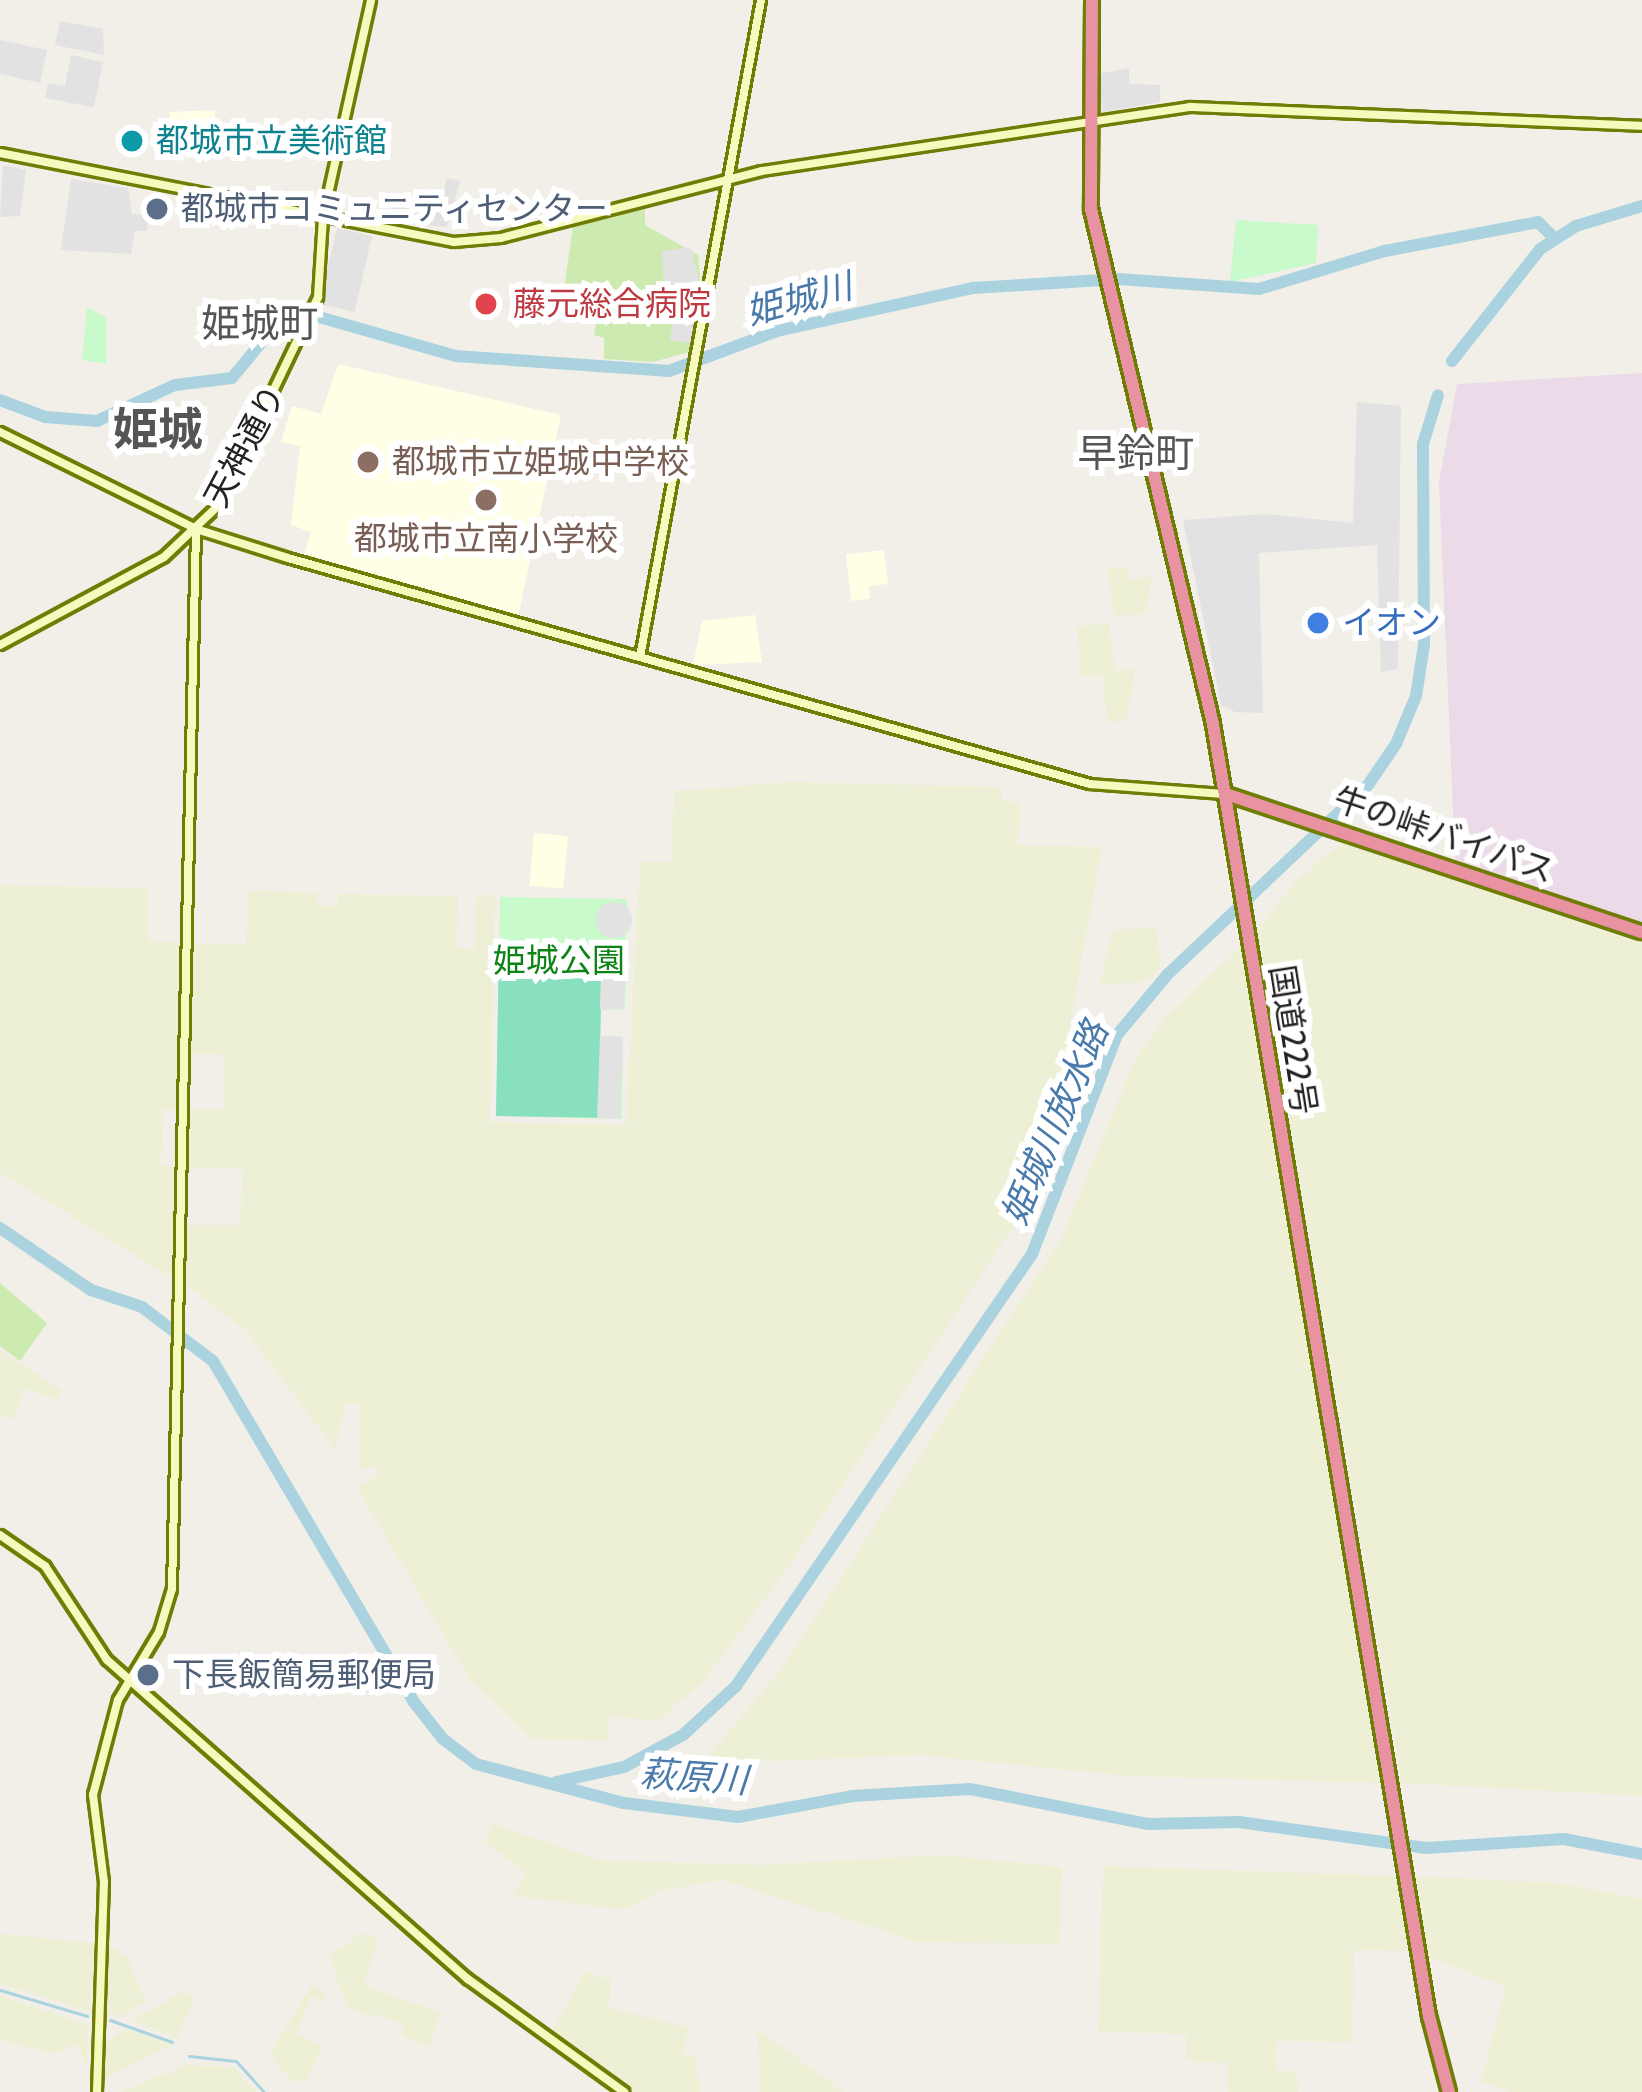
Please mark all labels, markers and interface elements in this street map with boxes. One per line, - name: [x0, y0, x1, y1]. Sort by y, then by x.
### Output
- place label: 都城市立美術館: [156, 121, 387, 161]
- marker: 都城市立美術館: [119, 128, 145, 154]
- place label: 都城市コミュニティセンター: [181, 189, 610, 229]
- marker: 都城市コミュニティセンター: [144, 196, 170, 222]
- water label: 姫城川: [741, 264, 857, 334]
- place label: 藤元総合病院: [513, 284, 711, 324]
- marker: 藤元総合病院: [470, 288, 502, 320]
- district label: 姫城町: [202, 300, 318, 346]
- street label: 天神通り: [197, 378, 293, 514]
- district label: 姫城: [113, 403, 203, 457]
- district label: 早鈴町: [1078, 430, 1194, 476]
- place label: 都城市立姫城中学校: [392, 442, 689, 482]
- marker: 都城市立姫城中学校: [355, 449, 381, 475]
- marker: 都城市立南小学校: [473, 487, 499, 513]
- place label: 都城市立南小学校: [354, 519, 618, 559]
- place label: イオン: [1342, 603, 1441, 643]
- marker: イオン: [1305, 610, 1331, 636]
- street label: 牛の峠バイパス: [1328, 779, 1560, 891]
- park label: 姫城公園: [493, 941, 625, 981]
- street label: 国道222号: [1262, 962, 1324, 1118]
- water label: 姫城川放水路: [993, 1015, 1117, 1231]
- place label: 下長飯簡易郵便局: [172, 1655, 436, 1695]
- marker: 下長飯簡易郵便局: [135, 1662, 161, 1688]
- water label: 萩原川: [639, 1752, 749, 1802]

